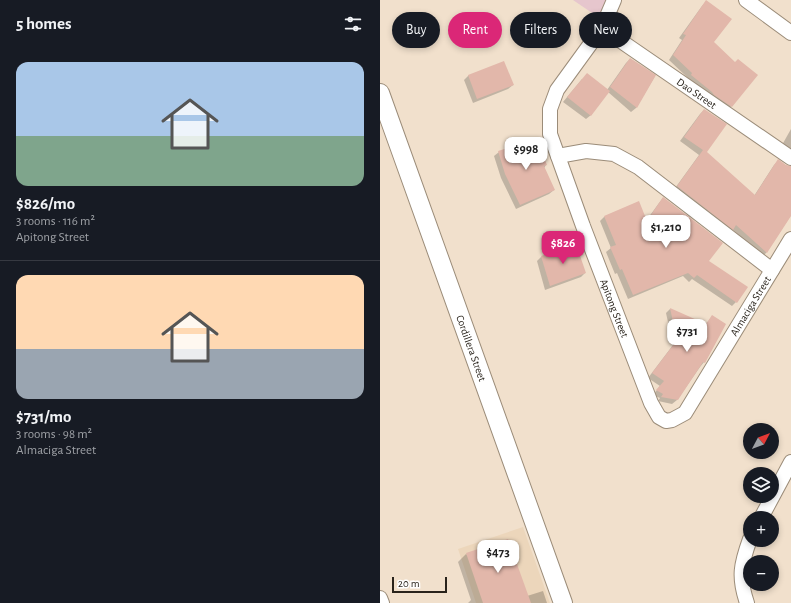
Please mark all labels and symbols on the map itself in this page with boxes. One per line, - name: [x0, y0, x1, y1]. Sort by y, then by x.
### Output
- street label: Dao Street: [675, 76, 719, 111]
- pin: $998: [502, 137, 550, 171]
- pin: $1,210: [633, 215, 699, 249]
- pin: $826: [539, 231, 587, 265]
- street label: Almaciga Street: [728, 274, 773, 338]
- street label: Apitong Street: [598, 277, 631, 339]
- street label: Cordillera Street: [455, 313, 489, 383]
- pin: $731: [663, 319, 711, 353]
- north arrow: [743, 423, 779, 459]
- pin: $473: [474, 540, 522, 574]
- scale bar: [392, 575, 447, 594]

